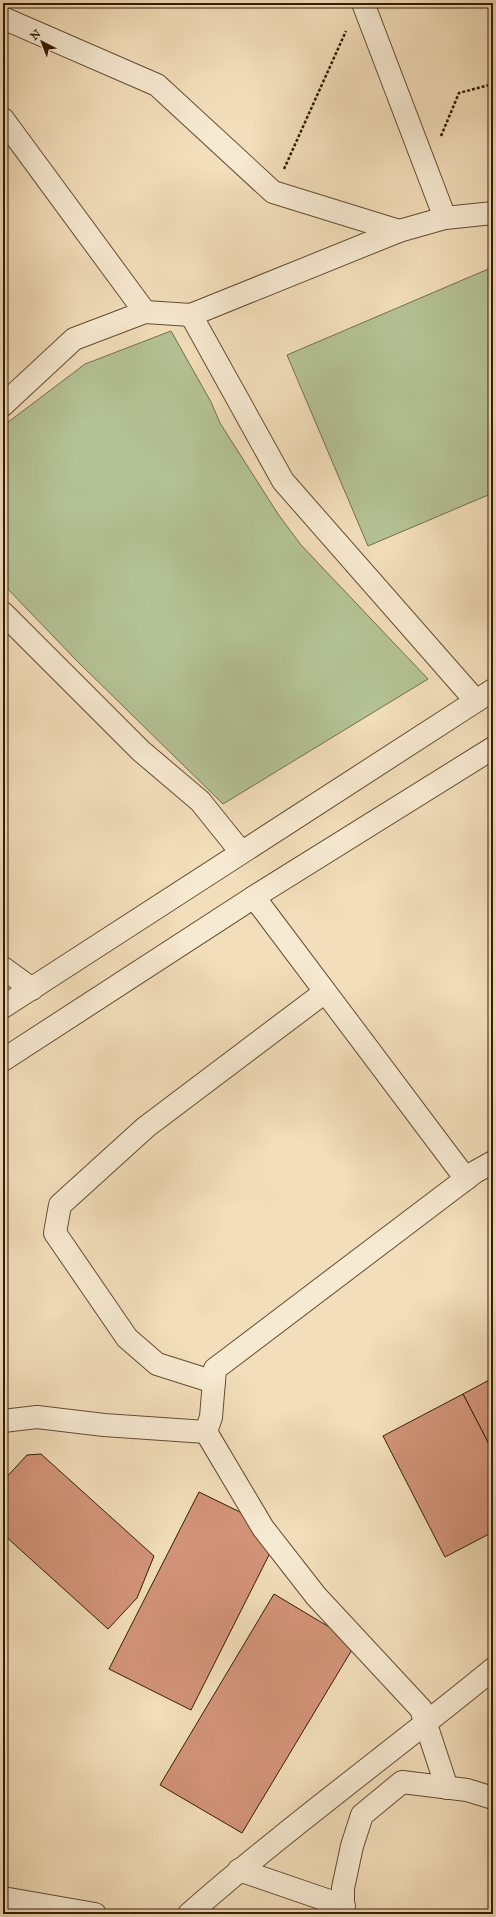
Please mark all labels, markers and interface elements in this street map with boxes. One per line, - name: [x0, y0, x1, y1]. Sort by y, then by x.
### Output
- north arrow: [22, 22, 62, 62]
- text: N: [28, 27, 44, 43]

